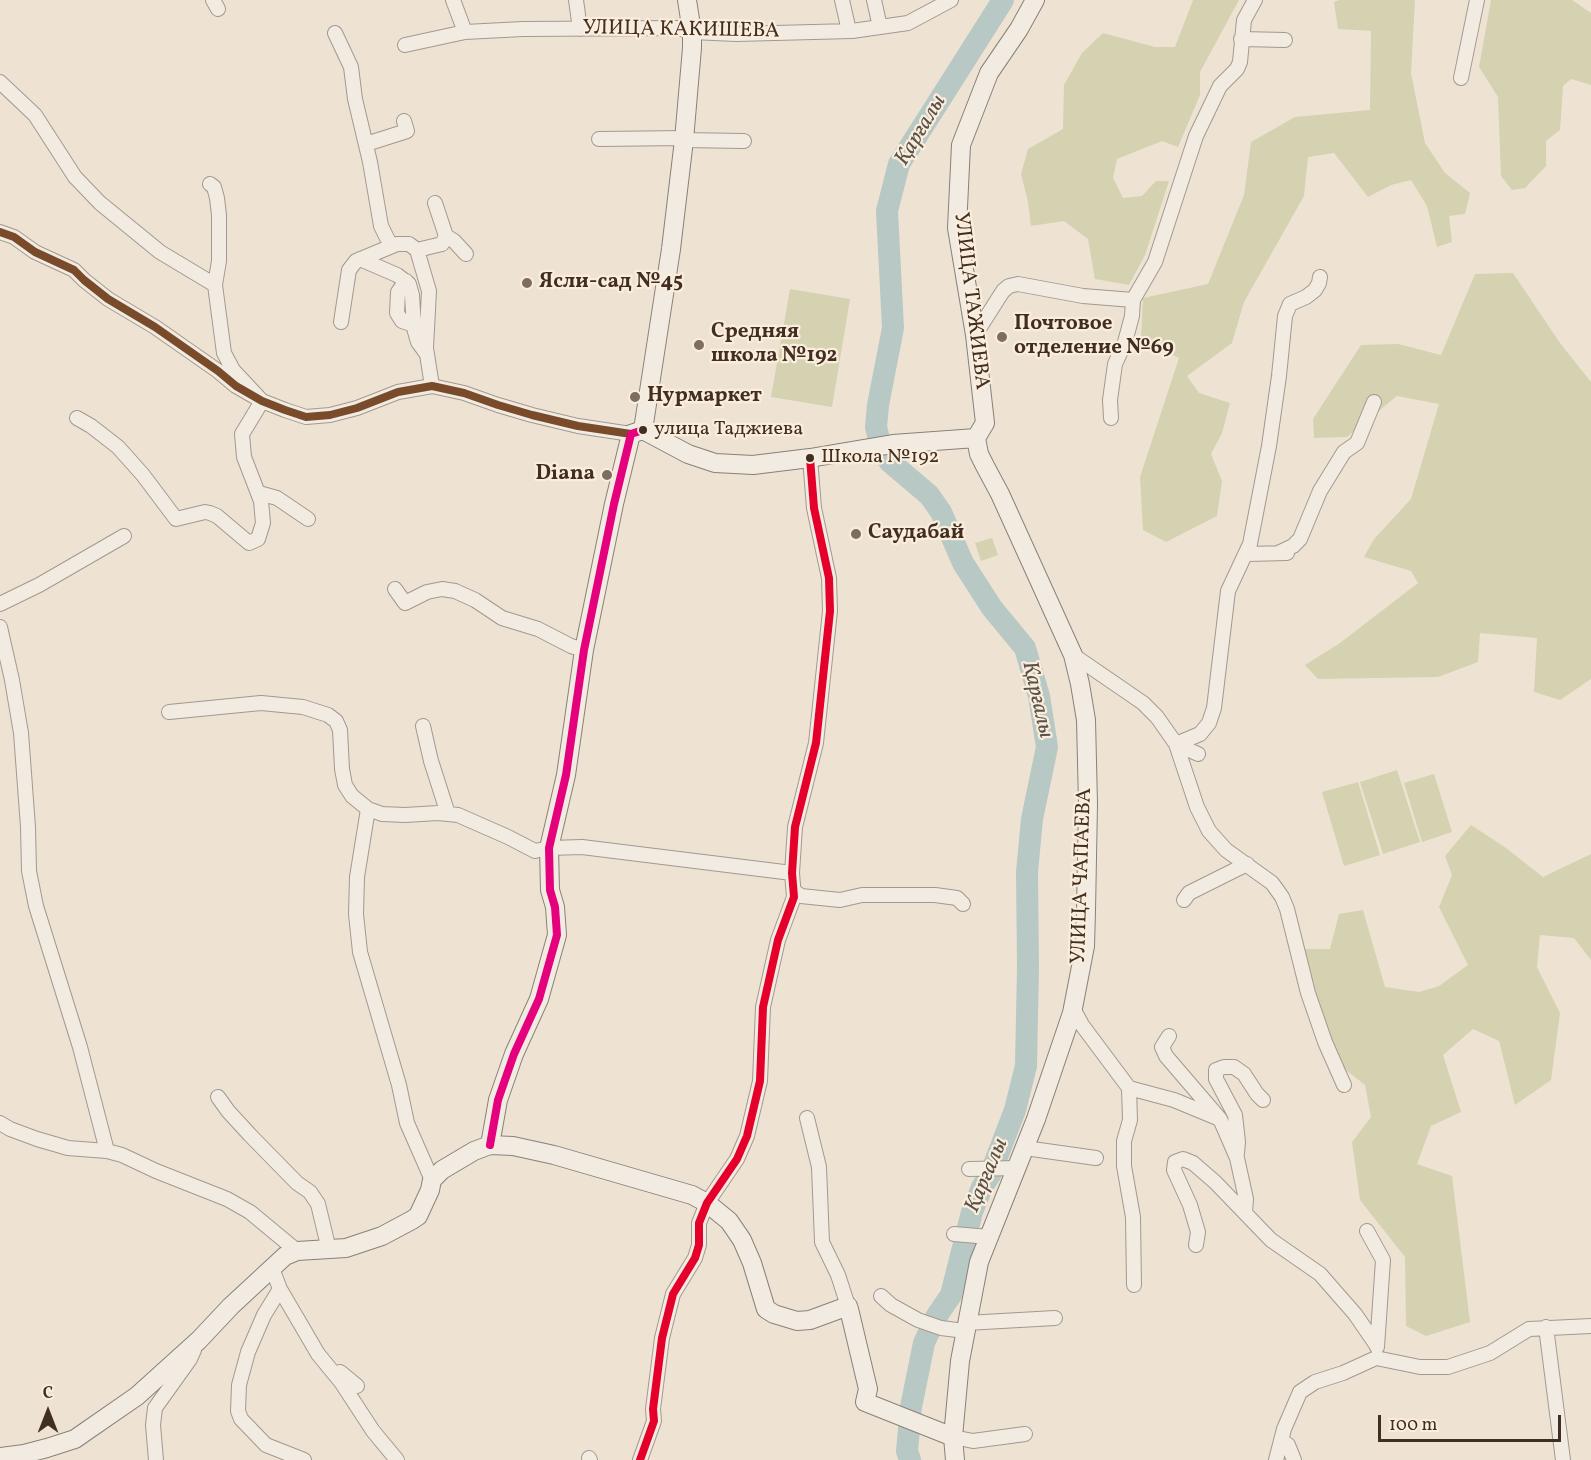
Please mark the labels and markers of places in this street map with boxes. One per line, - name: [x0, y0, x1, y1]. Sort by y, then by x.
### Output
- place label: Ясли-сад №45: [539, 270, 683, 296]
- marker: Ясли-сад №45: [520, 276, 534, 290]
- place label: Почтовое отделение №69: [1014, 312, 1174, 362]
- place label: Средняя школа №192: [711, 320, 837, 370]
- marker: Почтовое отделение №69: [995, 330, 1009, 344]
- marker: Средняя школа №192: [692, 338, 706, 352]
- place label: Нурмаркет: [647, 384, 762, 410]
- marker: Нурмаркет: [628, 390, 642, 404]
- place label: улица Таджиева: [654, 418, 803, 442]
- marker: улица Таджиева: [637, 424, 649, 436]
- place label: Школа №192: [821, 446, 939, 470]
- marker: Школа №192: [804, 452, 816, 464]
- place label: Diana: [535, 462, 595, 488]
- marker: Diana: [600, 468, 614, 482]
- place label: Саудабай: [868, 521, 964, 547]
- marker: Саудабай: [849, 527, 863, 541]

